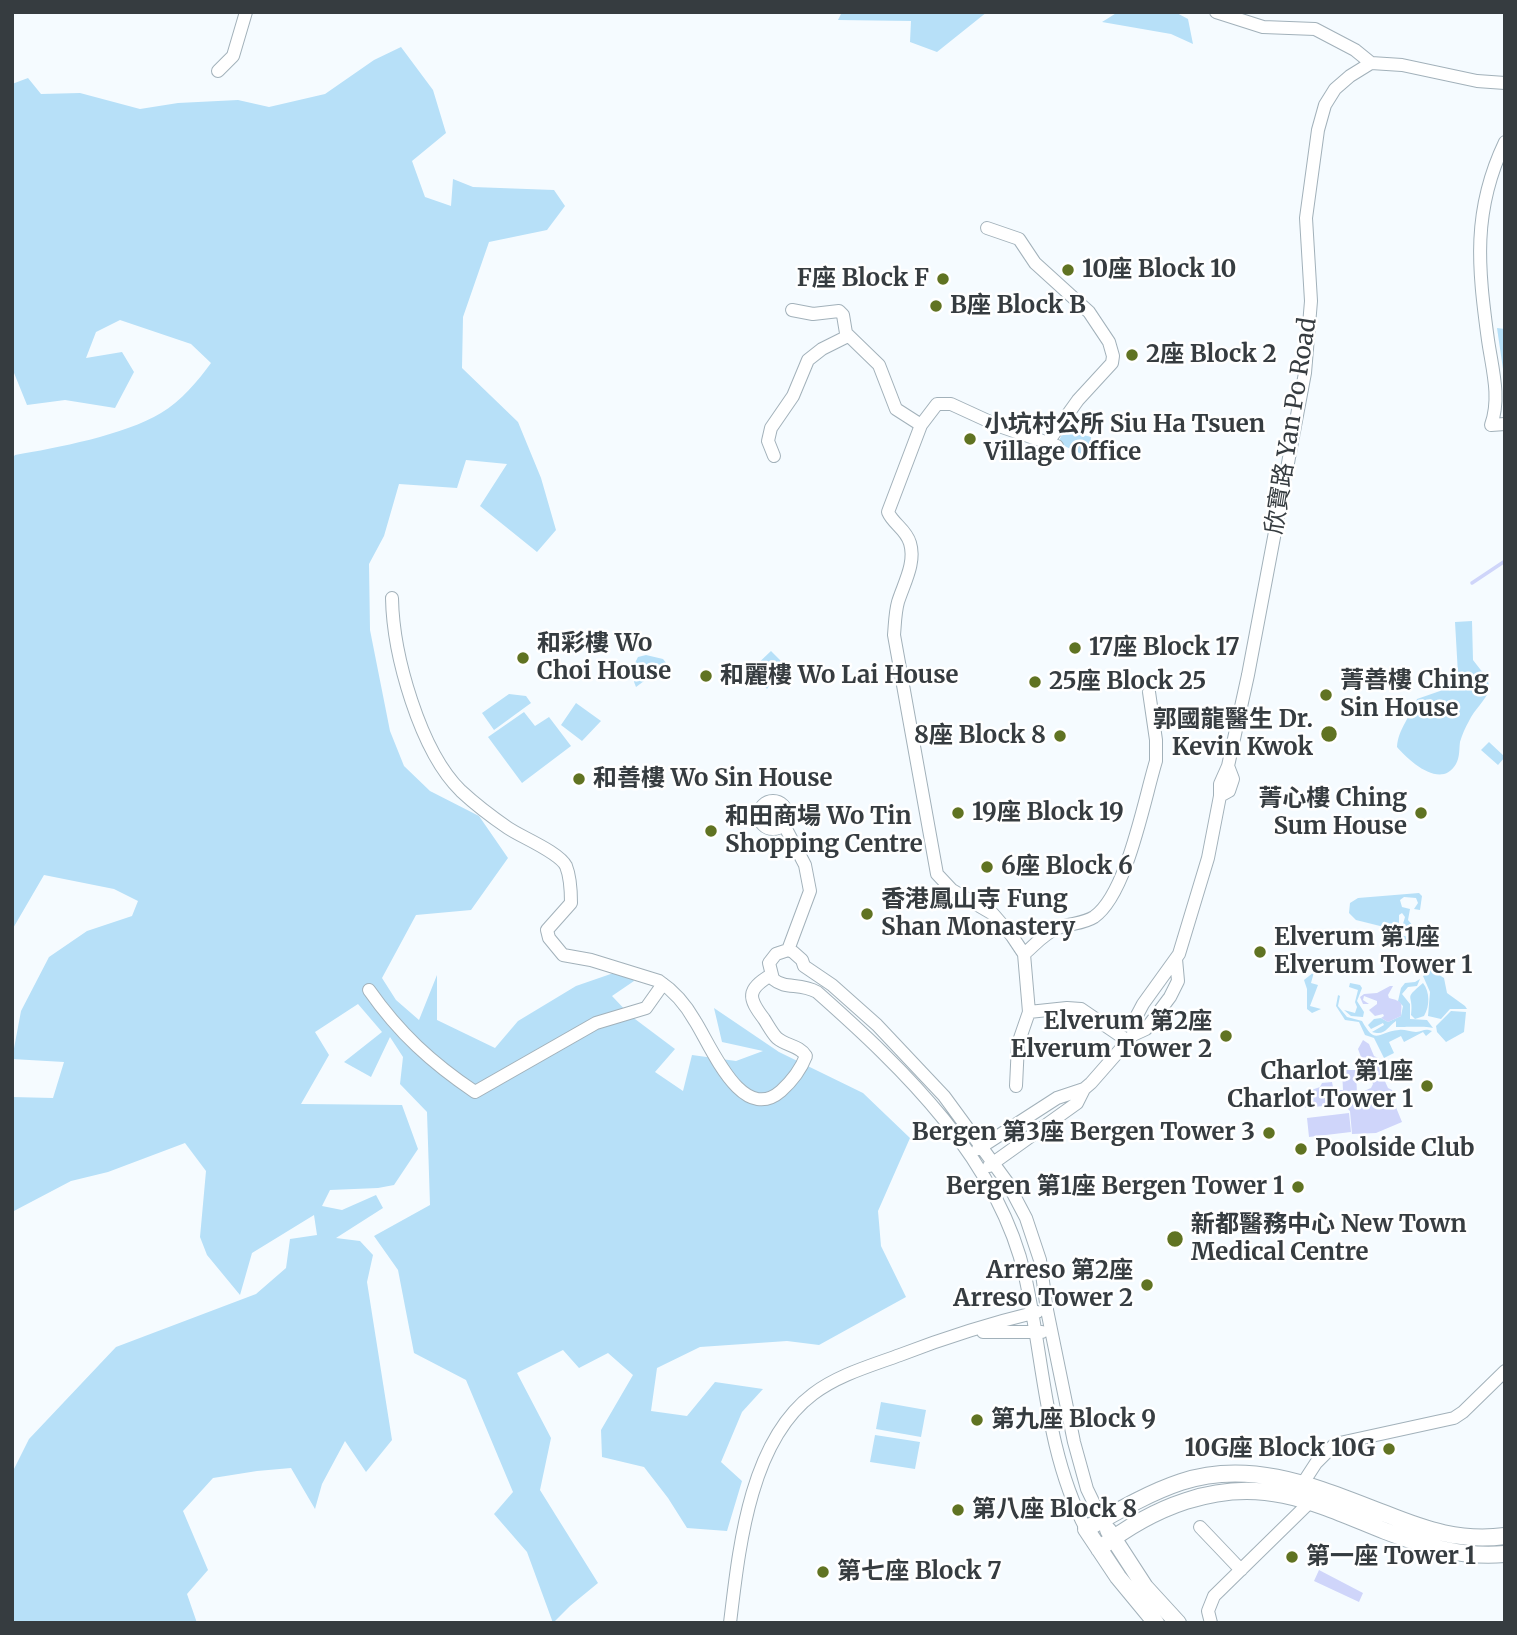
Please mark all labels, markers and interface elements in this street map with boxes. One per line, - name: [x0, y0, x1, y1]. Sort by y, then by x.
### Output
- place label: 10座 Block 10: [1082, 256, 1236, 284]
- marker: 10座 Block 10: [1060, 262, 1076, 278]
- place label: F座 Block F: [797, 265, 929, 293]
- marker: F座 Block F: [935, 271, 951, 287]
- place label: B座 Block B: [950, 292, 1086, 320]
- marker: B座 Block B: [928, 298, 944, 314]
- street label: 欣寶路 Yan Po Road: [1261, 316, 1323, 536]
- place label: 2座 Block 2: [1146, 341, 1277, 369]
- marker: 2座 Block 2: [1124, 347, 1140, 363]
- place label: 小坑村公所 Siu Ha Tsuen Village Office: [984, 411, 1265, 467]
- marker: 小坑村公所 Siu Ha Tsuen Village Office: [962, 431, 978, 447]
- place label: 和彩樓 Wo Choi House: [537, 630, 671, 686]
- place label: 17座 Block 17: [1089, 634, 1240, 662]
- marker: 17座 Block 17: [1067, 640, 1083, 656]
- marker: 和彩樓 Wo Choi House: [515, 650, 531, 666]
- place label: 和麗樓 Wo Lai House: [720, 662, 959, 690]
- place label: 菁善樓 Ching Sin House: [1340, 667, 1489, 723]
- marker: 和麗樓 Wo Lai House: [698, 668, 714, 684]
- place label: 25座 Block 25: [1049, 668, 1206, 696]
- marker: 25座 Block 25: [1027, 674, 1043, 690]
- marker: 菁善樓 Ching Sin House: [1318, 687, 1334, 703]
- place label: 郭國龍醫生 Dr. Kevin Kwok: [1153, 706, 1313, 762]
- place label: 8座 Block 8: [914, 722, 1046, 750]
- marker: 郭國龍醫生 Dr. Kevin Kwok: [1319, 724, 1339, 744]
- marker: 8座 Block 8: [1052, 728, 1068, 744]
- place label: 和善樓 Wo Sin House: [593, 765, 833, 793]
- marker: 和善樓 Wo Sin House: [571, 771, 587, 787]
- place label: 菁心樓 Ching Sum House: [1258, 785, 1407, 841]
- place label: 19座 Block 19: [972, 799, 1124, 827]
- place label: 和田商場 Wo Tin Shopping Centre: [725, 803, 923, 859]
- marker: 19座 Block 19: [950, 805, 966, 821]
- marker: 菁心樓 Ching Sum House: [1413, 805, 1429, 821]
- marker: 和田商場 Wo Tin Shopping Centre: [703, 823, 719, 839]
- place label: 6座 Block 6: [1001, 853, 1133, 881]
- marker: 6座 Block 6: [979, 859, 995, 875]
- place label: 香港鳳山寺 Fung Shan Monastery: [881, 886, 1075, 942]
- marker: 香港鳳山寺 Fung Shan Monastery: [859, 906, 875, 922]
- place label: Elverum 第1座 Elverum Tower 1: [1274, 924, 1472, 980]
- marker: Elverum 第1座 Elverum Tower 1: [1252, 944, 1268, 960]
- place label: Elverum 第2座 Elverum Tower 2: [1011, 1008, 1212, 1064]
- marker: Elverum 第2座 Elverum Tower 2: [1218, 1028, 1234, 1044]
- place label: Charlot 第1座 Charlot Tower 1: [1228, 1058, 1413, 1114]
- marker: Charlot 第1座 Charlot Tower 1: [1419, 1078, 1435, 1094]
- place label: Bergen 第3座 Bergen Tower 3: [912, 1119, 1255, 1147]
- marker: Bergen 第3座 Bergen Tower 3: [1261, 1125, 1277, 1141]
- place label: Poolside Club: [1315, 1135, 1474, 1163]
- marker: Poolside Club: [1293, 1141, 1309, 1157]
- place label: Bergen 第1座 Bergen Tower 1: [946, 1173, 1284, 1201]
- marker: Bergen 第1座 Bergen Tower 1: [1290, 1179, 1306, 1195]
- place label: 新都醫務中心 New Town Medical Centre: [1191, 1211, 1467, 1267]
- marker: 新都醫務中心 New Town Medical Centre: [1165, 1229, 1185, 1249]
- place label: Arreso 第2座 Arreso Tower 2: [953, 1257, 1133, 1313]
- marker: Arreso 第2座 Arreso Tower 2: [1139, 1277, 1155, 1293]
- place label: 第九座 Block 9: [991, 1406, 1156, 1434]
- marker: 第九座 Block 9: [969, 1412, 985, 1428]
- place label: 10G座 Block 10G: [1184, 1435, 1375, 1463]
- marker: 10G座 Block 10G: [1381, 1441, 1397, 1457]
- place label: 第八座 Block 8: [972, 1496, 1137, 1524]
- marker: 第八座 Block 8: [950, 1502, 966, 1518]
- place label: 第一座 Tower 1: [1306, 1543, 1476, 1571]
- marker: 第一座 Tower 1: [1284, 1549, 1300, 1565]
- place label: 第七座 Block 7: [837, 1558, 1002, 1586]
- marker: 第七座 Block 7: [815, 1564, 831, 1580]

